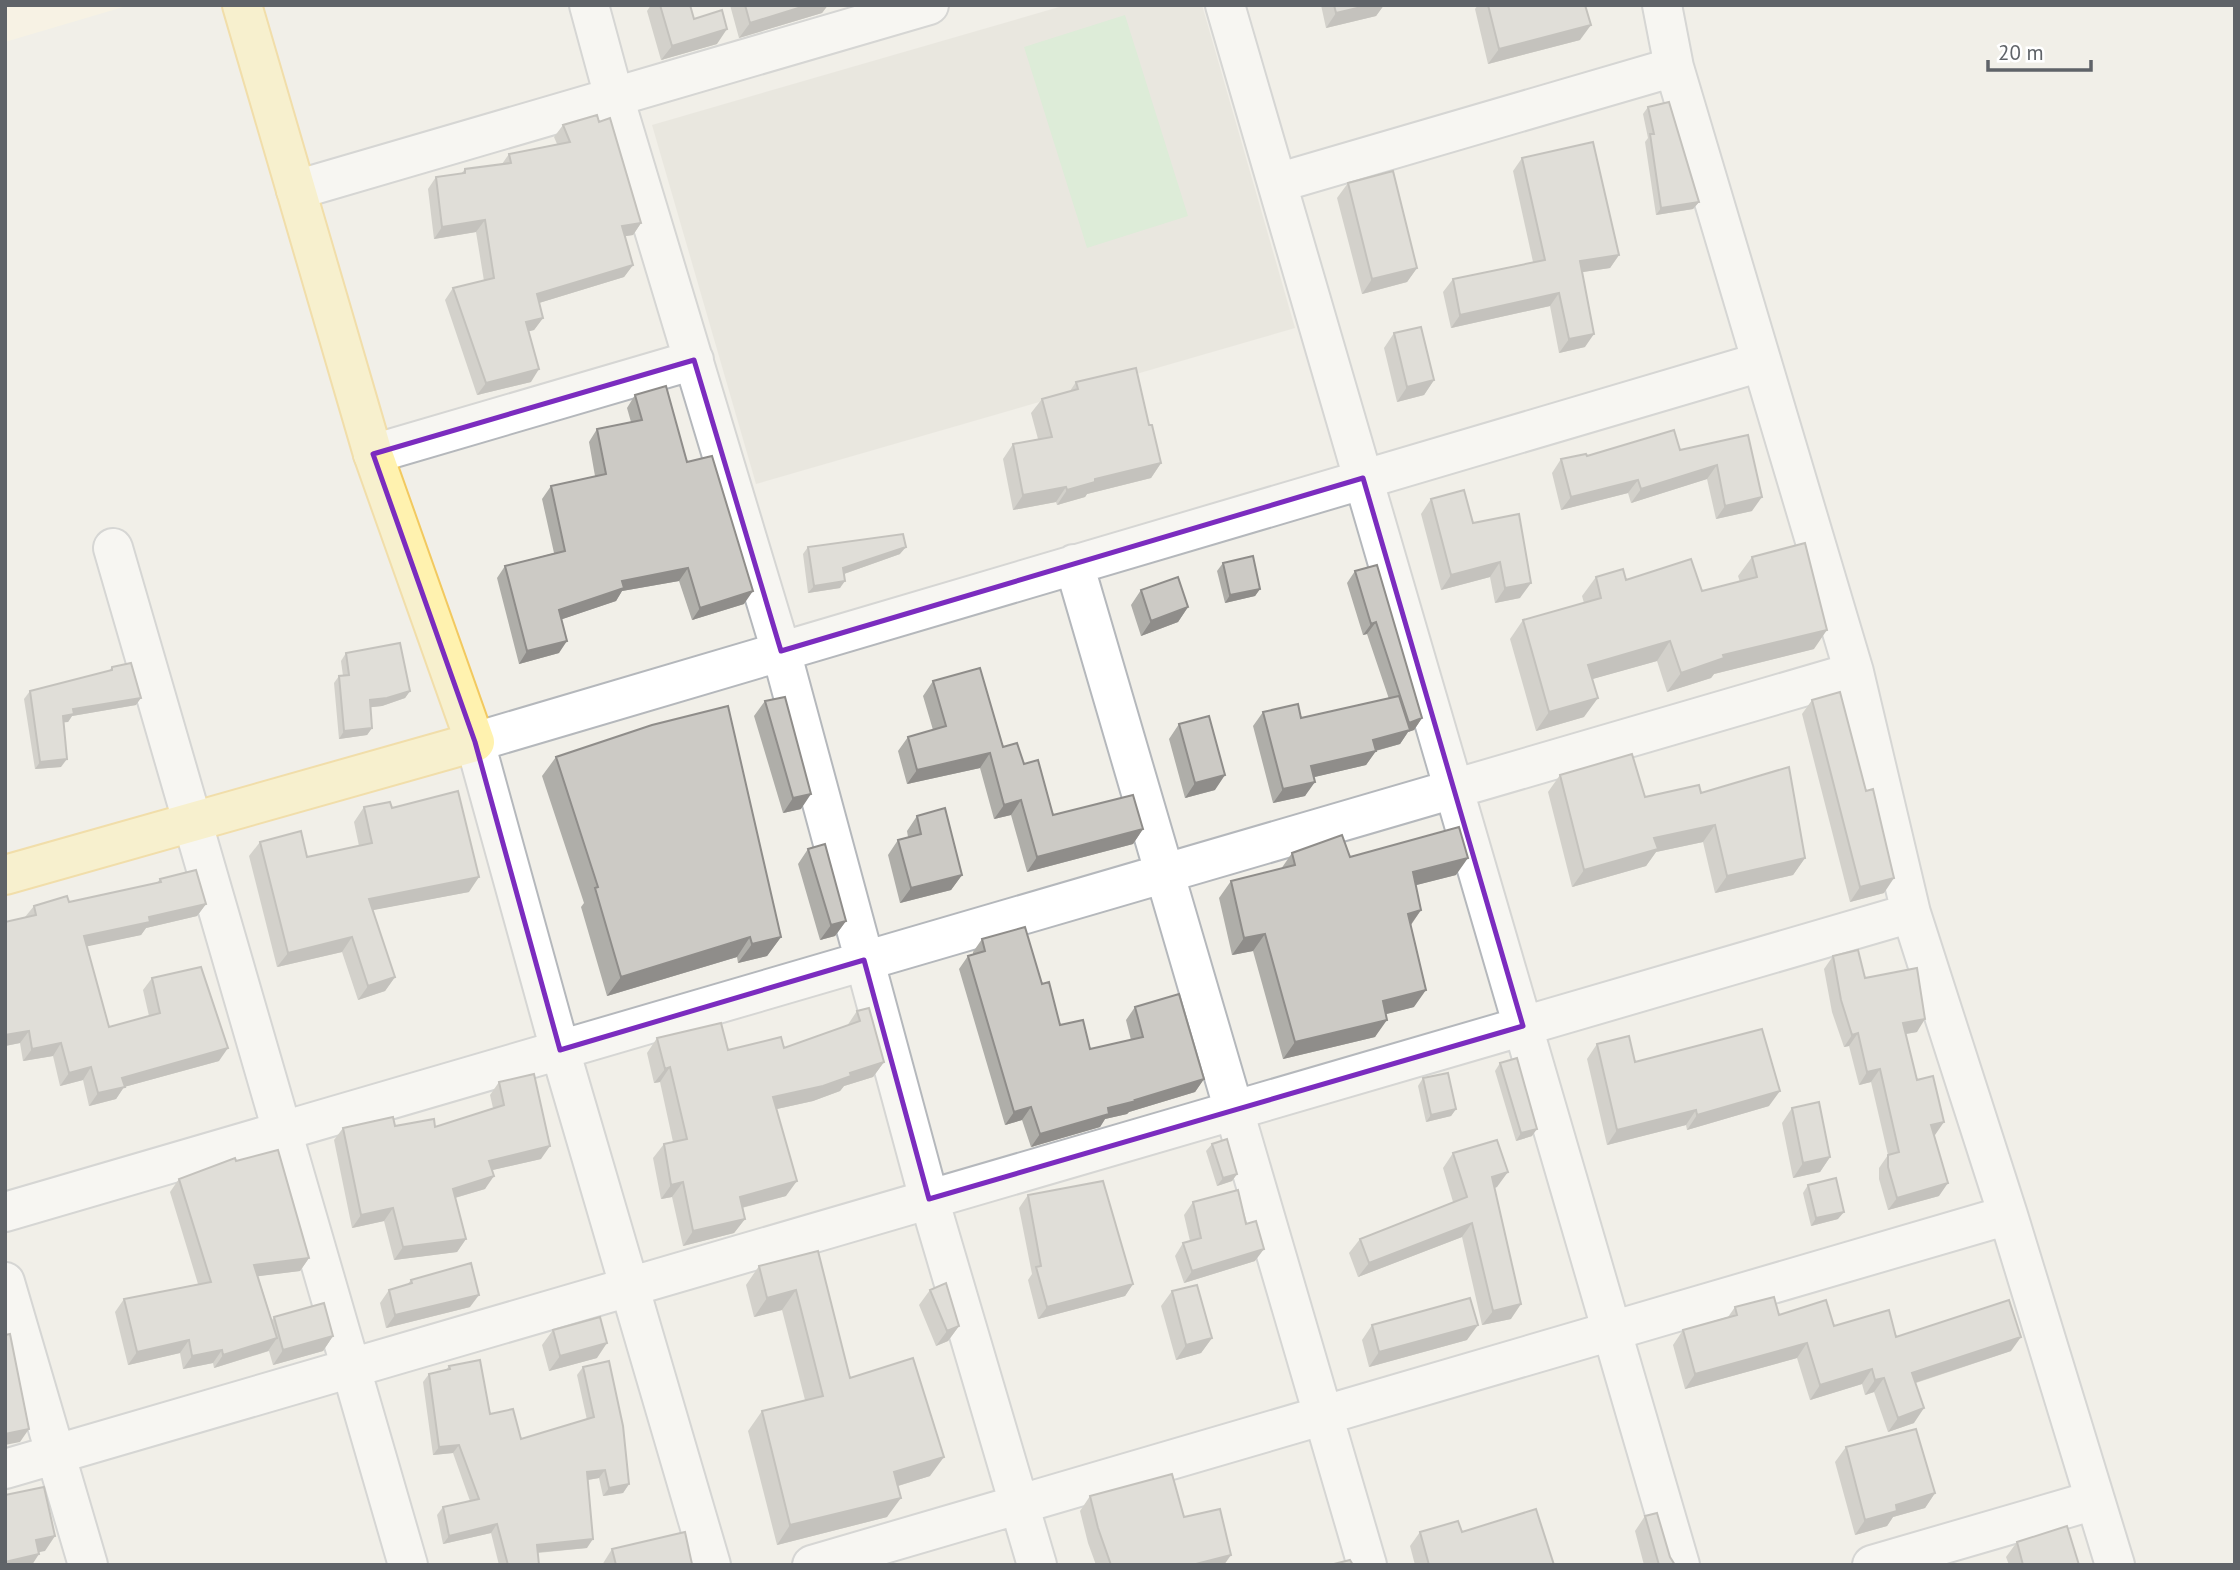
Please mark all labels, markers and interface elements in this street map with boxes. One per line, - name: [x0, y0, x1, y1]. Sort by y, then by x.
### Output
- scale bar: [1988, 28, 2091, 72]
- text: 20 m: [1998, 39, 2044, 66]

